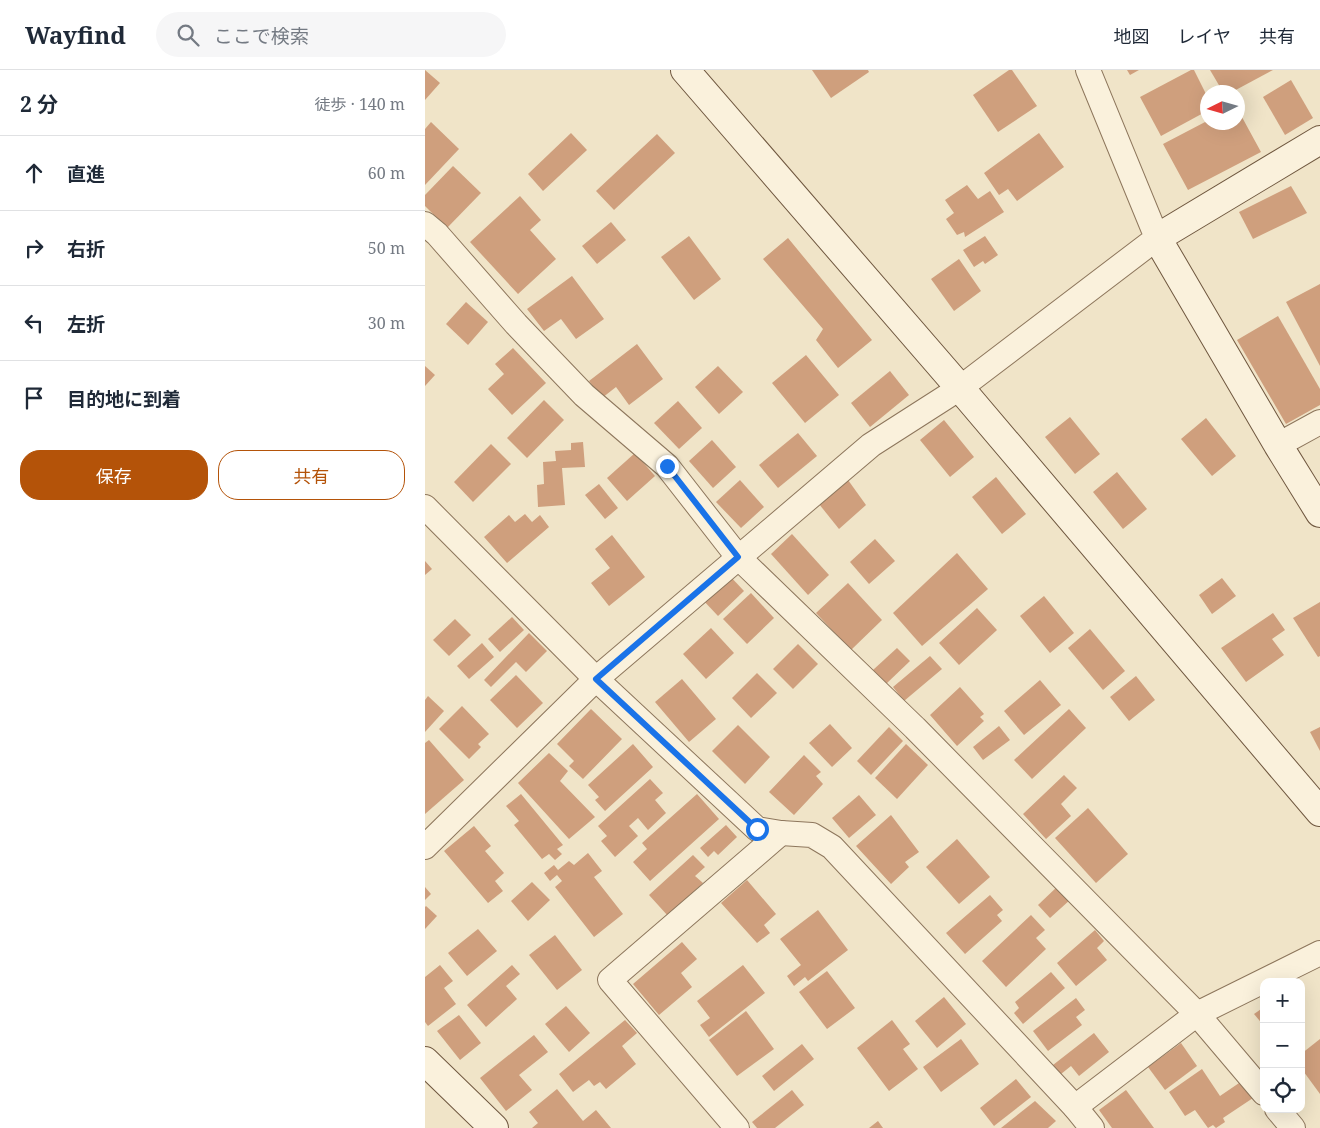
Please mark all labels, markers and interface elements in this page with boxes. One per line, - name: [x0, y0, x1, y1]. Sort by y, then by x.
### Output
- search box: [156, 12, 506, 57]
- text: Wayfind: [25, 18, 126, 51]
- icon: search: [174, 21, 202, 49]
- text: ここで検索: [214, 23, 309, 49]
- text: 地図: [1114, 24, 1150, 48]
- text: レイヤ: [1178, 24, 1231, 48]
- text: 共有: [1259, 24, 1295, 48]
- north arrow: [1200, 85, 1245, 130]
- text: 2 分: [20, 90, 58, 118]
- text: 徒歩 · 140 m: [315, 93, 405, 115]
- icon: ahead: [20, 159, 48, 187]
- text: 直進: [67, 161, 105, 187]
- text: 60 m: [368, 162, 405, 184]
- icon: right: [20, 234, 48, 262]
- text: 右折: [67, 236, 105, 262]
- text: 50 m: [368, 237, 405, 259]
- icon: left: [20, 309, 48, 337]
- text: 左折: [67, 311, 105, 337]
- text: 30 m: [368, 312, 405, 334]
- icon: arrive: [20, 384, 48, 412]
- text: 目的地に到着: [67, 386, 181, 412]
- button: 保存: [20, 450, 208, 500]
- button: 共有: [218, 450, 405, 500]
- route end: [656, 455, 679, 478]
- route start: [746, 818, 769, 841]
- map controls: [1260, 978, 1305, 1113]
- button: +: [1260, 978, 1305, 1023]
- button: −: [1260, 1023, 1305, 1068]
- button: locate: [1260, 1068, 1305, 1113]

